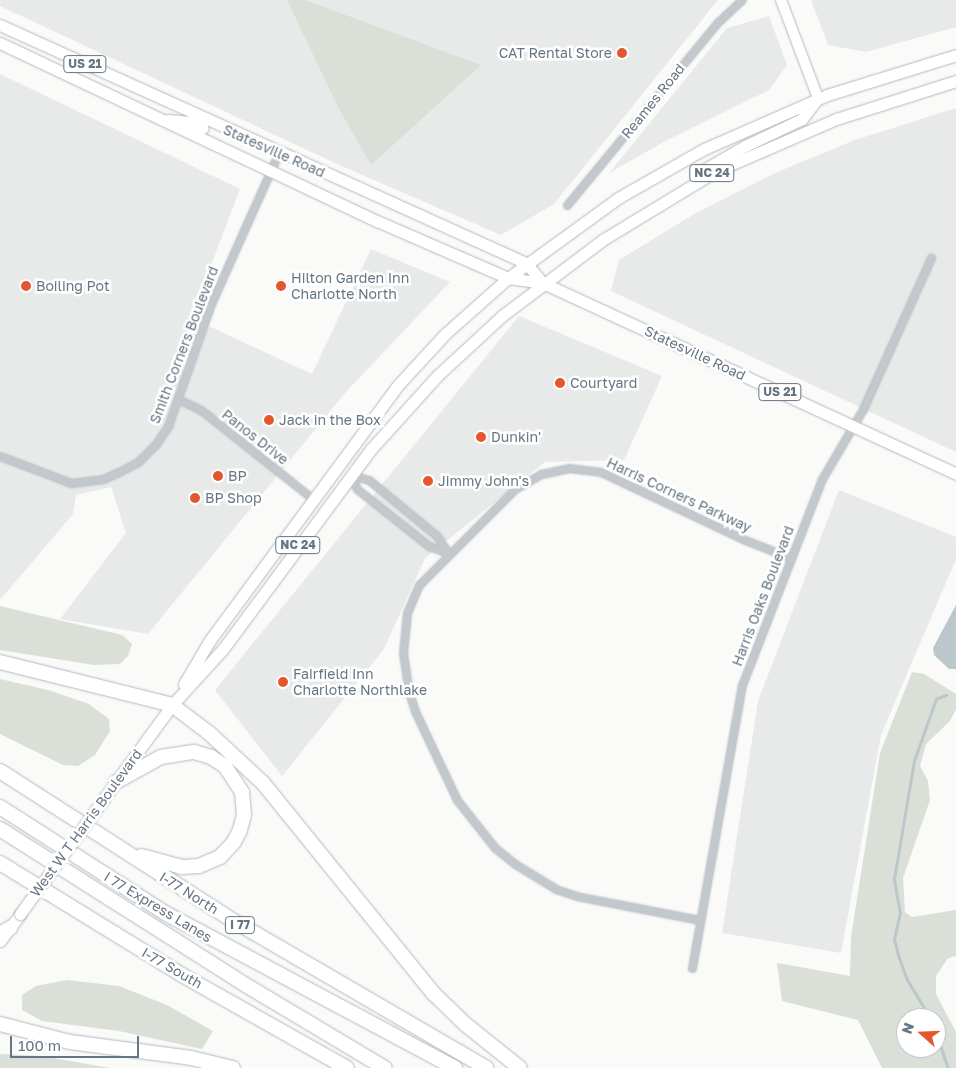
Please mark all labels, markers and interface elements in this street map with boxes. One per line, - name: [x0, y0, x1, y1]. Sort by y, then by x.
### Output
- place label: CAT Rental Store: [499, 45, 612, 61]
- marker: CAT Rental Store: [616, 47, 628, 59]
- road number: US 21: [62, 54, 108, 74]
- street label: Reames Road: [618, 60, 688, 142]
- street label: Statesville Road: [221, 121, 327, 181]
- road number: NC 24: [688, 164, 736, 182]
- street label: Smith Corners Boulevard: [146, 264, 222, 426]
- place label: Hilton Garden Inn Charlotte North: [291, 270, 409, 302]
- place label: Boiling Pot: [36, 278, 110, 294]
- marker: Boiling Pot: [20, 280, 32, 292]
- marker: Hilton Garden Inn Charlotte North: [275, 280, 287, 292]
- street label: Statesville Road: [642, 322, 748, 384]
- place label: Courtyard: [570, 375, 637, 391]
- marker: Courtyard: [554, 377, 566, 389]
- road number: US 21: [758, 382, 802, 402]
- street label: Panos Drive: [218, 406, 292, 468]
- place label: Jack in the Box: [279, 412, 381, 428]
- marker: Jack in the Box: [263, 414, 275, 426]
- place label: Dunkin': [491, 429, 541, 445]
- marker: Dunkin': [475, 431, 487, 443]
- street label: Harris Corners Parkway: [604, 454, 754, 536]
- place label: BP: [228, 468, 247, 484]
- marker: BP: [212, 470, 224, 482]
- place label: Jimmy John's: [438, 473, 529, 489]
- marker: Jimmy John's: [422, 475, 434, 487]
- place label: BP Shop: [205, 490, 262, 506]
- marker: BP Shop: [189, 492, 201, 504]
- street label: Harris Oaks Boulevard: [728, 523, 798, 669]
- road number: NC 24: [274, 536, 322, 554]
- place label: Fairfield Inn Charlotte Northlake: [293, 666, 427, 699]
- marker: Fairfield Inn Charlotte Northlake: [277, 676, 289, 688]
- street label: West W T Harris Boulevard: [27, 746, 145, 900]
- street label: I 77 Express Lanes: [101, 868, 215, 946]
- street label: I-77 North: [156, 868, 222, 918]
- road number: I 77: [224, 916, 256, 934]
- street label: I-77 South: [139, 944, 205, 992]
- north arrow: [896, 1008, 946, 1058]
- text: N: [898, 1020, 917, 1036]
- scale bar: [12, 1026, 141, 1058]
- text: 100 m: [18, 1036, 61, 1054]

